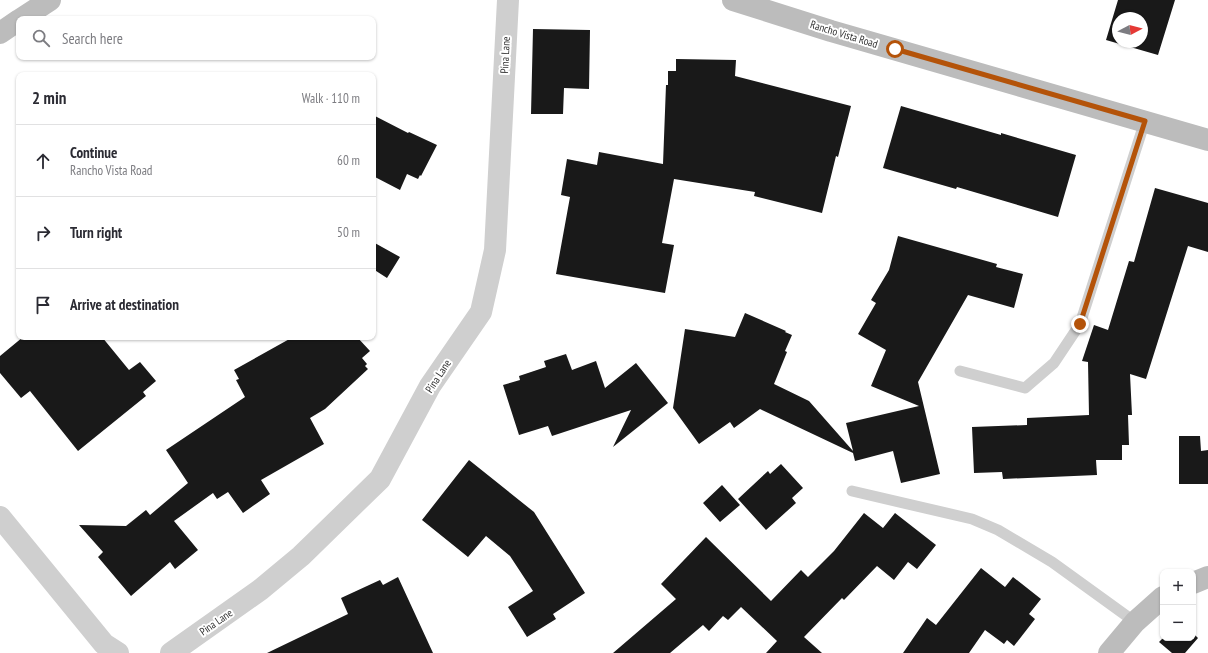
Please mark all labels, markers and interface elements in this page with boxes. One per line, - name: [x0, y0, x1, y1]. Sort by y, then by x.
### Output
- north arrow: [1112, 12, 1148, 48]
- search box: [16, 16, 376, 60]
- street label: Rancho Vista Road: [809, 17, 880, 51]
- icon: search: [30, 27, 52, 49]
- text: Search here: [62, 29, 123, 48]
- street label: Pina Lane: [497, 36, 513, 74]
- route start: [886, 40, 904, 58]
- text: 2 min: [32, 87, 66, 109]
- text: Walk · 110 m: [302, 90, 360, 107]
- text: Continue: [70, 143, 117, 162]
- icon: ahead: [32, 150, 54, 172]
- text: 60 m: [337, 152, 360, 169]
- text: Rancho Vista Road: [70, 162, 153, 179]
- icon: right: [32, 222, 54, 244]
- text: Turn right: [70, 223, 122, 242]
- text: 50 m: [337, 224, 360, 241]
- icon: arrive: [32, 294, 54, 316]
- text: Arrive at destination: [70, 295, 179, 314]
- route end: [1071, 315, 1089, 333]
- street label: Pina Lane: [422, 356, 454, 395]
- map controls: [1160, 569, 1196, 641]
- button: +: [1160, 569, 1196, 605]
- street label: Pina Lane: [197, 605, 236, 638]
- button: −: [1160, 605, 1196, 641]

